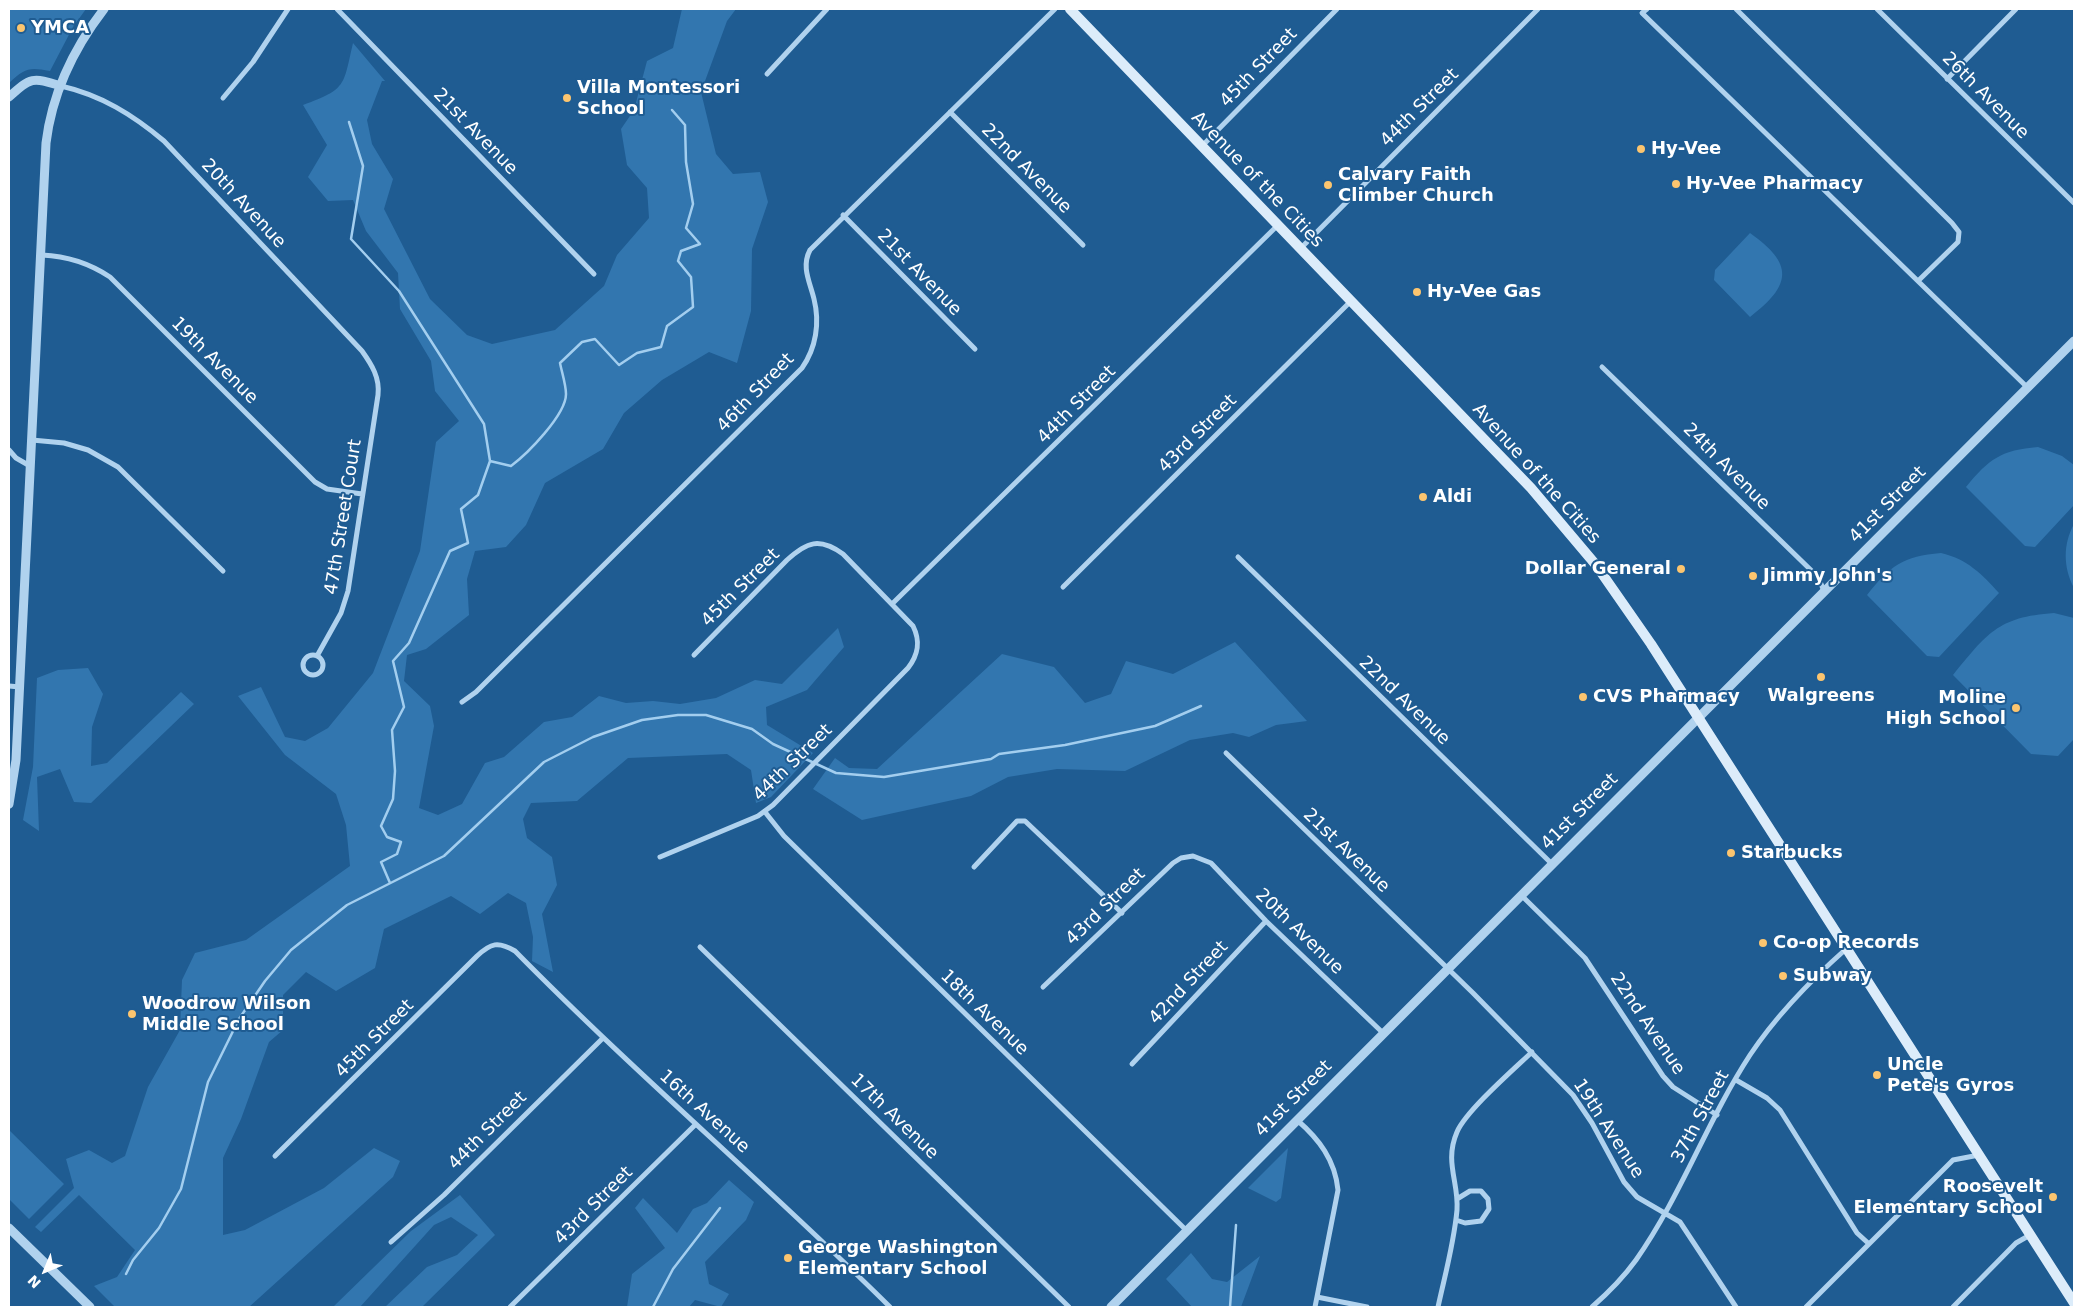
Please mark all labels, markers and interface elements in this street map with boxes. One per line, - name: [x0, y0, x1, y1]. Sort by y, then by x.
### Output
- place label: YMCA: [31, 17, 89, 39]
- marker: YMCA: [15, 22, 27, 34]
- street label: 45th Street: [1216, 24, 1302, 112]
- street label: 26th Avenue: [1937, 48, 2033, 144]
- street label: 44th Street: [1376, 64, 1464, 152]
- place label: Villa Montessori School: [577, 77, 740, 120]
- street label: 21st Avenue: [428, 84, 522, 180]
- marker: Villa Montessori School: [561, 92, 573, 104]
- street label: Avenue of the Cities: [1186, 107, 1328, 253]
- street label: 22nd Avenue: [977, 120, 1075, 218]
- place label: Hy-Vee: [1651, 138, 1721, 160]
- marker: Hy-Vee: [1635, 143, 1647, 155]
- street label: 20th Avenue: [196, 155, 290, 253]
- place label: Calvary Faith Climber Church: [1338, 164, 1494, 206]
- place label: Hy-Vee Pharmacy: [1686, 173, 1863, 195]
- marker: Hy-Vee Pharmacy: [1670, 178, 1682, 190]
- marker: Calvary Faith Climber Church: [1322, 179, 1334, 191]
- street label: 21st Avenue: [872, 225, 966, 321]
- place label: Hy-Vee Gas: [1427, 281, 1541, 303]
- marker: Hy-Vee Gas: [1411, 286, 1423, 298]
- street label: 19th Avenue: [166, 313, 262, 409]
- street label: 46th Street: [713, 349, 799, 437]
- street label: 44th Street: [1033, 361, 1121, 449]
- street label: 43rd Street: [1154, 390, 1242, 478]
- street label: Avenue of the Cities: [1467, 400, 1605, 548]
- street label: 24th Avenue: [1678, 419, 1774, 515]
- street label: 47th Street Court: [321, 438, 367, 596]
- street label: 41st Street: [1845, 462, 1931, 548]
- place label: Aldi: [1433, 486, 1472, 508]
- marker: Aldi: [1417, 491, 1429, 503]
- street label: 45th Street: [697, 544, 785, 632]
- place label: Dollar General: [1525, 558, 1671, 580]
- marker: Dollar General: [1675, 563, 1687, 575]
- place label: Jimmy John's: [1763, 565, 1892, 587]
- marker: Jimmy John's: [1747, 570, 1759, 582]
- street label: 22nd Avenue: [1354, 652, 1454, 750]
- marker: Walgreens: [1815, 671, 1827, 683]
- place label: Walgreens: [1767, 685, 1875, 707]
- place label: CVS Pharmacy: [1593, 686, 1740, 708]
- place label: Moline High School: [1885, 687, 2006, 730]
- marker: CVS Pharmacy: [1577, 691, 1589, 703]
- marker: Moline High School: [2010, 702, 2022, 714]
- street label: 44th Street: [749, 720, 837, 806]
- street label: 41st Street: [1537, 769, 1623, 855]
- street label: 21st Avenue: [1298, 804, 1394, 898]
- place label: Starbucks: [1741, 842, 1843, 864]
- marker: Starbucks: [1725, 847, 1737, 859]
- street label: 43rd Street: [1062, 864, 1150, 950]
- street label: 20th Avenue: [1251, 885, 1347, 979]
- place label: Co-op Records: [1773, 932, 1919, 954]
- street label: 42nd Street: [1145, 937, 1233, 1029]
- marker: Co-op Records: [1757, 937, 1769, 949]
- place label: Subway: [1793, 965, 1872, 987]
- street label: 18th Avenue: [936, 966, 1032, 1060]
- street label: 22nd Avenue: [1605, 969, 1689, 1079]
- marker: Subway: [1777, 970, 1789, 982]
- place label: Woodrow Wilson Middle School: [142, 993, 311, 1036]
- street label: 45th Street: [331, 995, 419, 1083]
- marker: Woodrow Wilson Middle School: [126, 1008, 138, 1020]
- place label: Uncle Pete's Gyros: [1887, 1054, 2014, 1096]
- street label: 41st Street: [1251, 1056, 1337, 1142]
- street label: 16th Avenue: [654, 1066, 754, 1158]
- street label: 37th Street: [1668, 1067, 1734, 1167]
- marker: Uncle Pete's Gyros: [1871, 1069, 1883, 1081]
- street label: 17th Avenue: [846, 1070, 942, 1164]
- street label: 19th Avenue: [1568, 1075, 1648, 1183]
- street label: 44th Street: [444, 1087, 532, 1175]
- street label: 43rd Street: [550, 1162, 638, 1250]
- place label: Roosevelt Elementary School: [1854, 1176, 2043, 1218]
- marker: Roosevelt Elementary School: [2047, 1191, 2059, 1203]
- place label: George Washington Elementary School: [798, 1237, 998, 1280]
- north arrow: [20, 1246, 70, 1296]
- marker: George Washington Elementary School: [782, 1252, 794, 1264]
- text: N: [25, 1272, 44, 1291]

